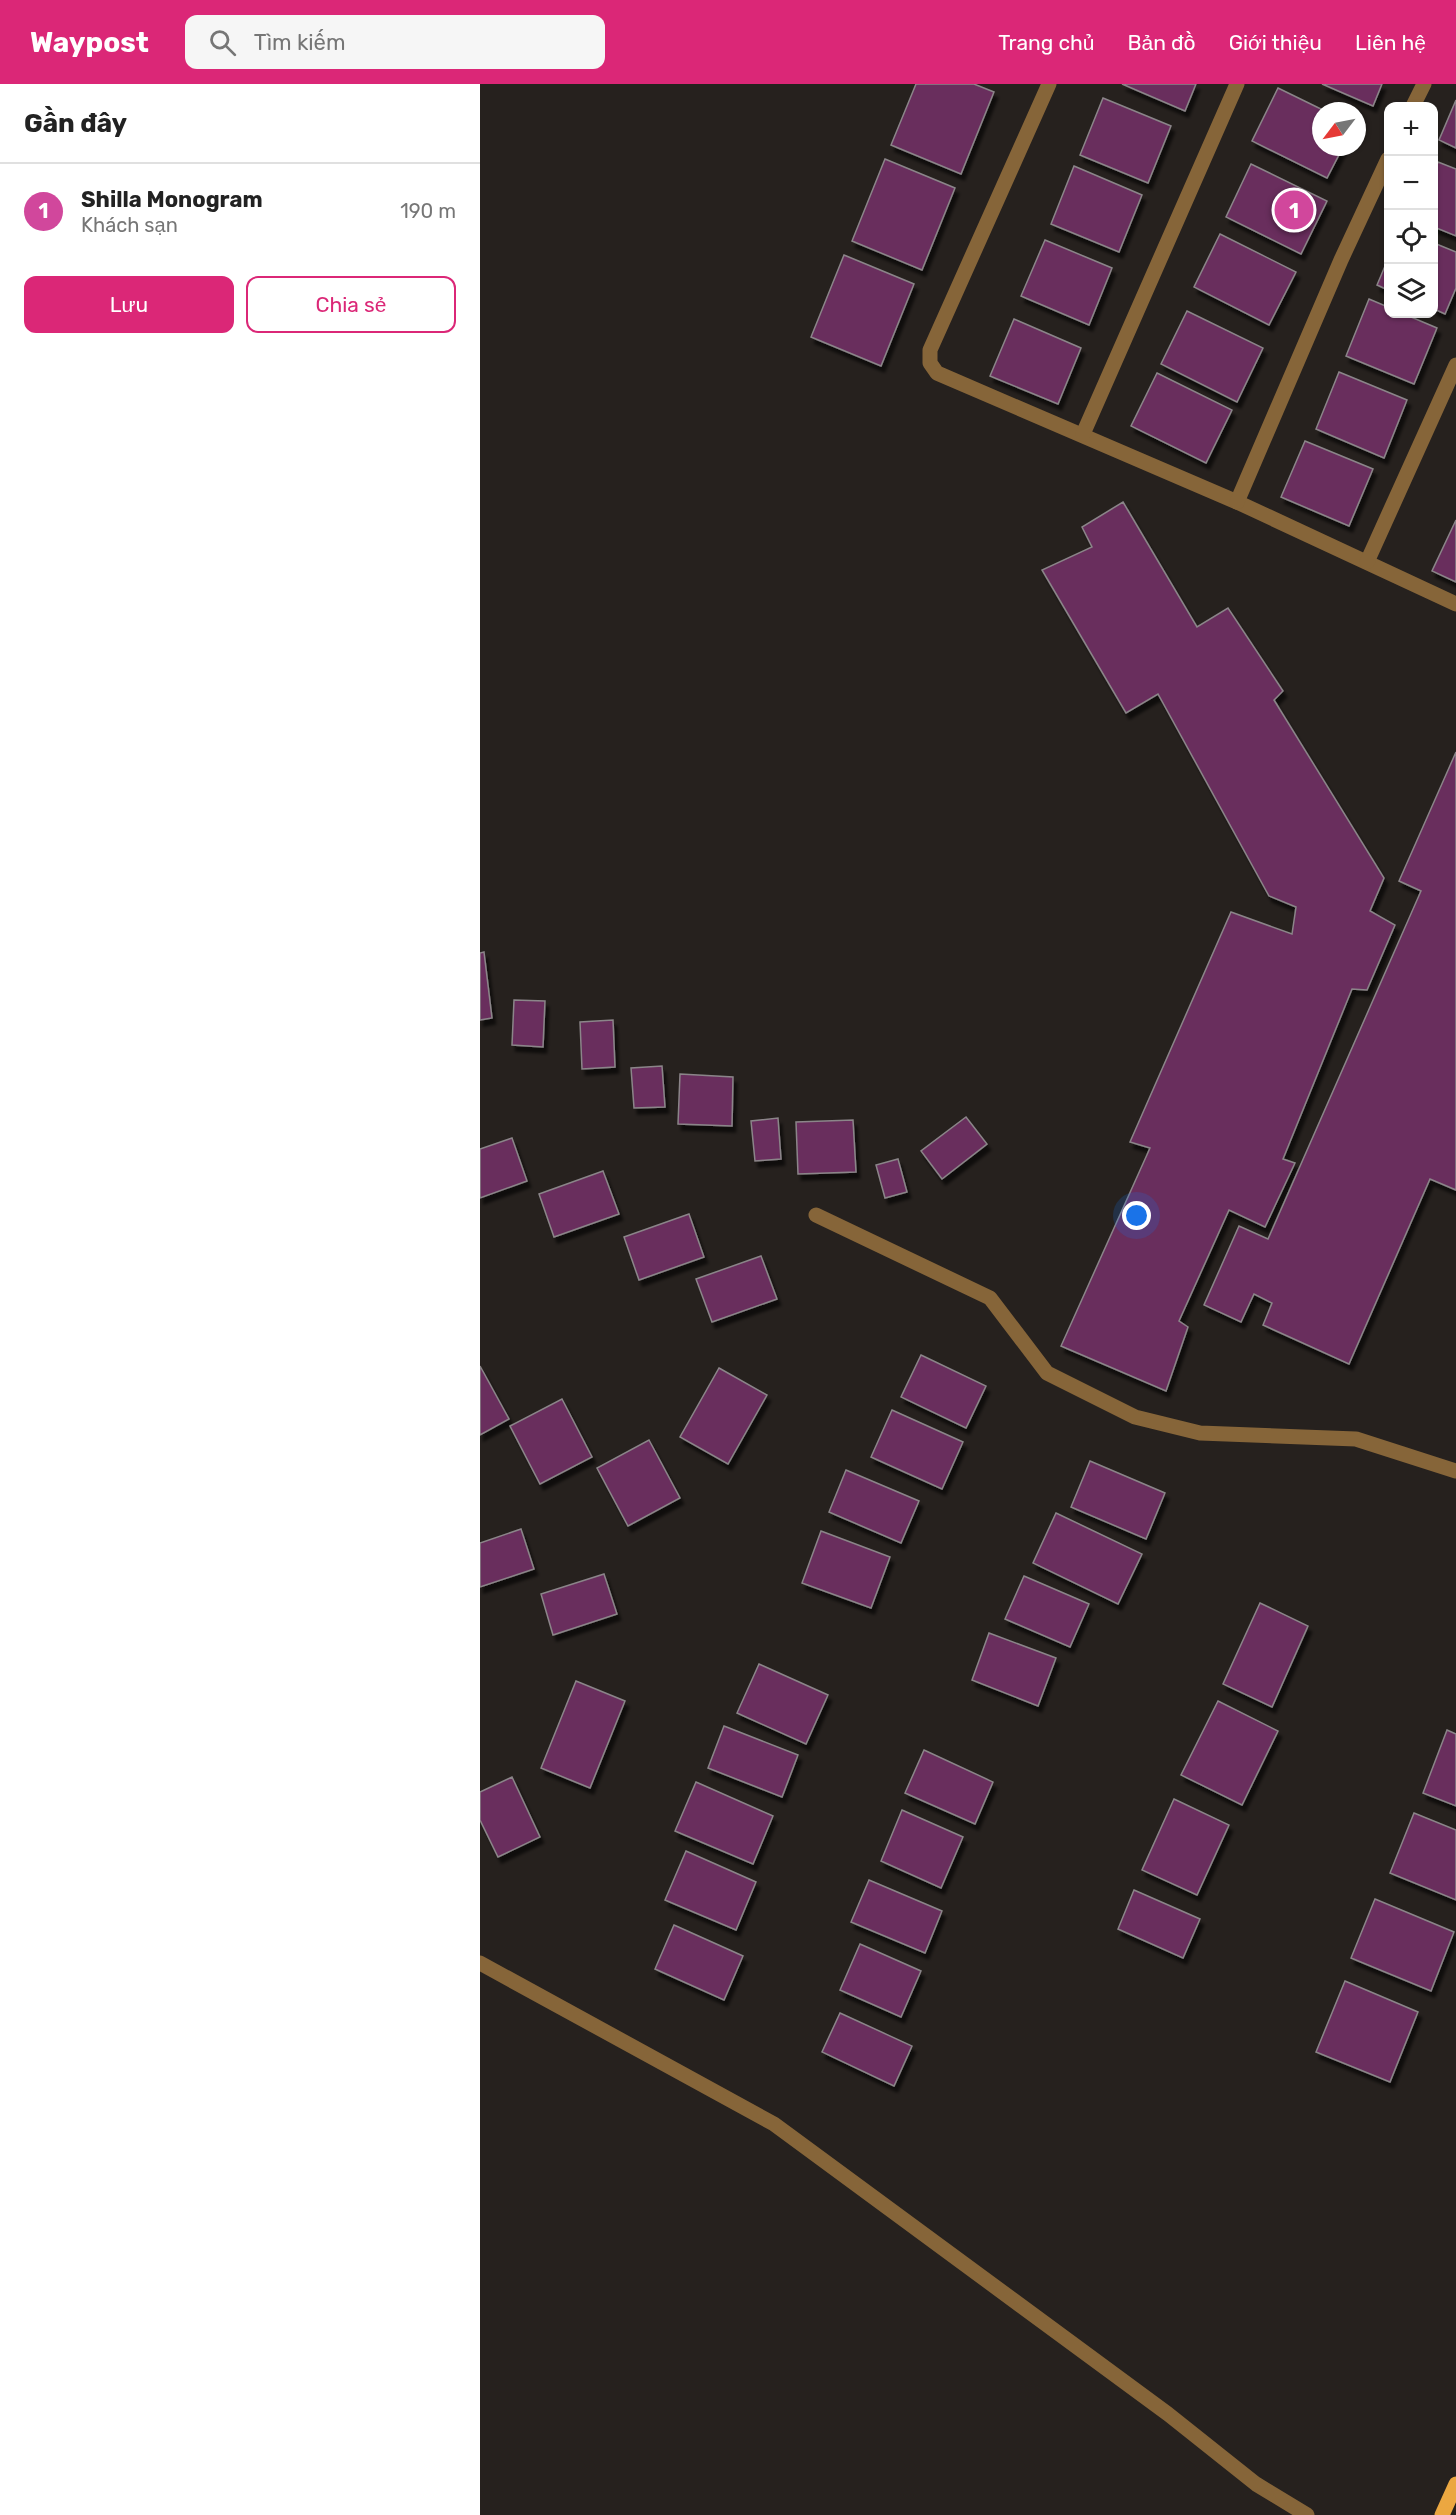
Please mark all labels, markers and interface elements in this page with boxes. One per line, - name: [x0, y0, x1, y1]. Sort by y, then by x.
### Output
- search box: [185, 15, 605, 69]
- text: Waypost: [30, 26, 149, 59]
- icon: search: [206, 26, 239, 59]
- text: Tìm kiếm: [254, 29, 345, 56]
- text: Trang chủ: [998, 30, 1095, 55]
- text: Bản đồ: [1128, 30, 1196, 55]
- text: Giới thiệu: [1229, 30, 1322, 55]
- text: Liên hệ: [1355, 30, 1426, 55]
- north arrow: [1312, 102, 1366, 156]
- map controls: [1384, 102, 1438, 318]
- button: +: [1384, 102, 1438, 156]
- text: Gần đây: [24, 108, 127, 139]
- button: −: [1384, 156, 1438, 210]
- text: Shilla Monogram: [81, 186, 263, 213]
- pin: 1: [1274, 188, 1314, 232]
- text: 1: [39, 199, 48, 223]
- text: 190 m: [400, 199, 456, 223]
- button: locate: [1384, 210, 1438, 264]
- text: Khách sạn: [81, 213, 178, 237]
- button: layers: [1384, 264, 1438, 318]
- button: Lưu: [24, 276, 234, 333]
- button: Chia sẻ: [246, 276, 456, 333]
- your location: [1122, 1201, 1151, 1230]

